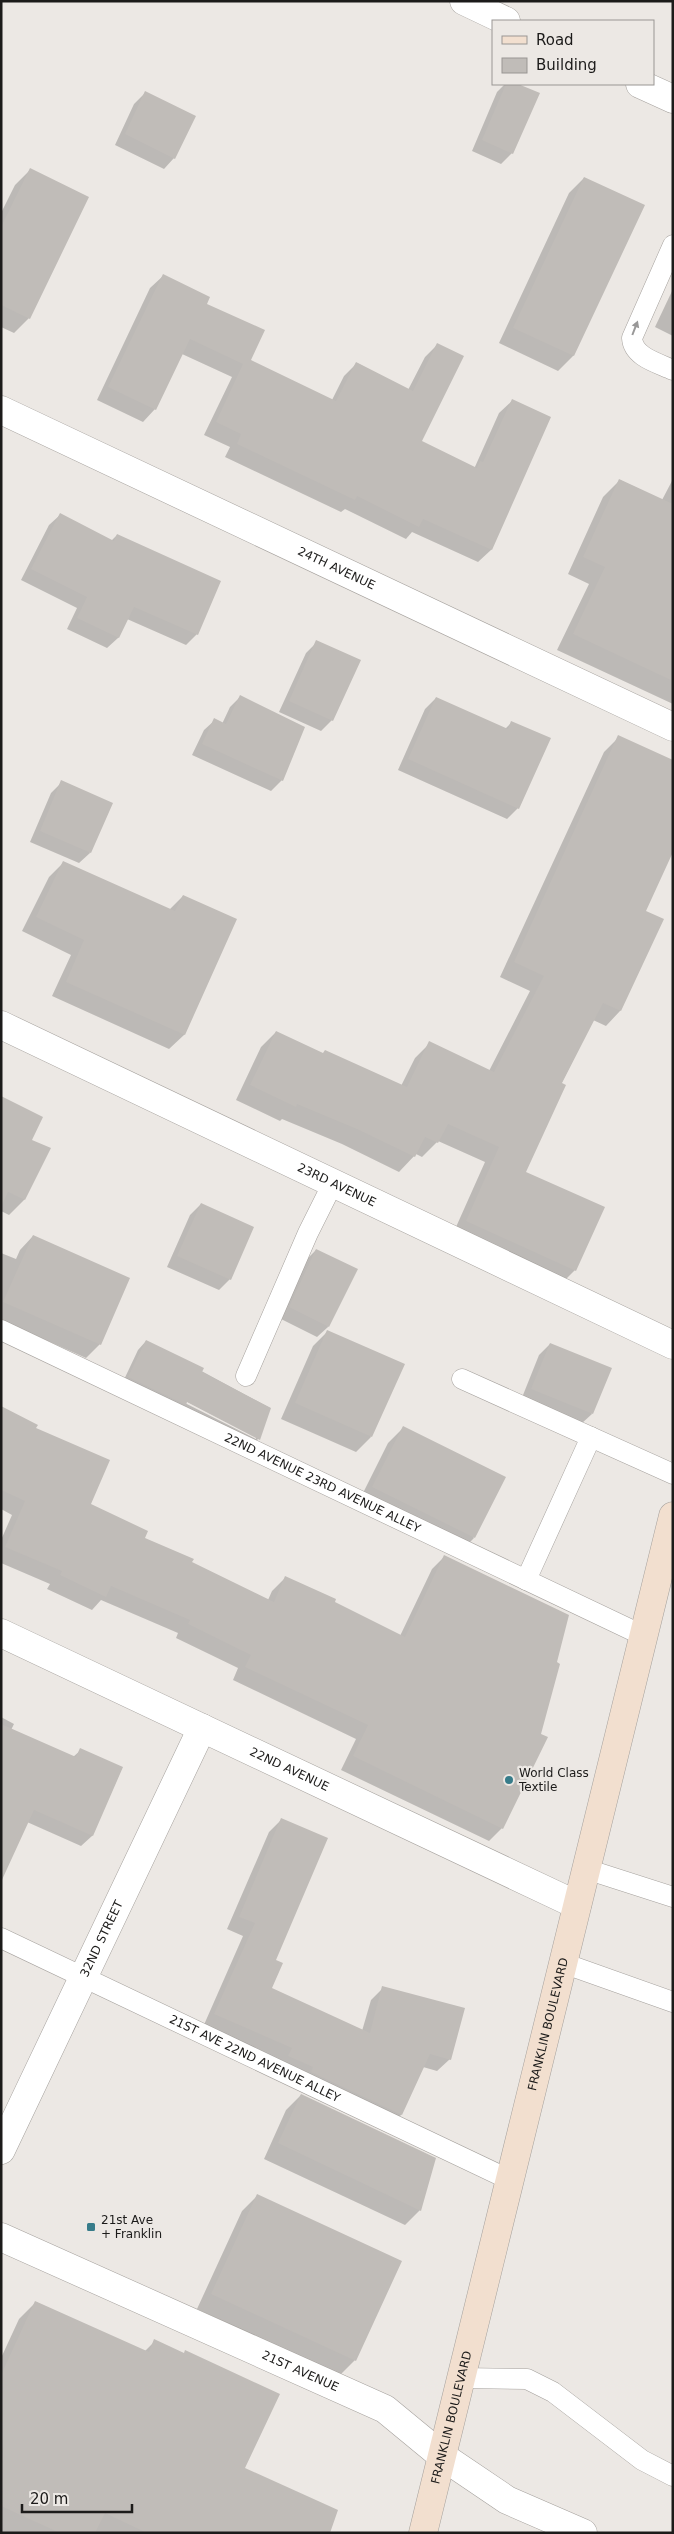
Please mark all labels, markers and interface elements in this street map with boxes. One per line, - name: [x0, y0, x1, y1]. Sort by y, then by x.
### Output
- legend: [492, 20, 654, 85]
- text: Road: [536, 31, 574, 49]
- text: Building: [536, 56, 597, 74]
- one-way arrow: [632, 321, 640, 335]
- street label: 24TH AVENUE: [296, 544, 378, 593]
- street label: 23RD AVENUE: [295, 1160, 378, 1210]
- street label: 22ND AVENUE 23RD AVENUE ALLEY: [222, 1430, 423, 1536]
- street label: 22ND AVENUE: [248, 1745, 331, 1794]
- place label: World Class Textile: [518, 1766, 589, 1794]
- marker: World Class Textile: [503, 1774, 515, 1786]
- street label: 32ND STREET: [77, 1898, 126, 1979]
- street label: FRANKLIN BOULEVARD: [525, 1956, 571, 2092]
- street label: 21ST AVE 22ND AVENUE ALLEY: [167, 2012, 343, 2106]
- place label: 21st Ave + Franklin: [101, 2213, 162, 2241]
- marker: 21st Ave + Franklin: [85, 2221, 97, 2233]
- street label: 21ST AVENUE: [260, 2348, 341, 2394]
- street label: FRANKLIN BOULEVARD: [428, 2349, 475, 2485]
- scale bar: [22, 2482, 132, 2514]
- text: 20 m: [30, 2490, 68, 2508]

